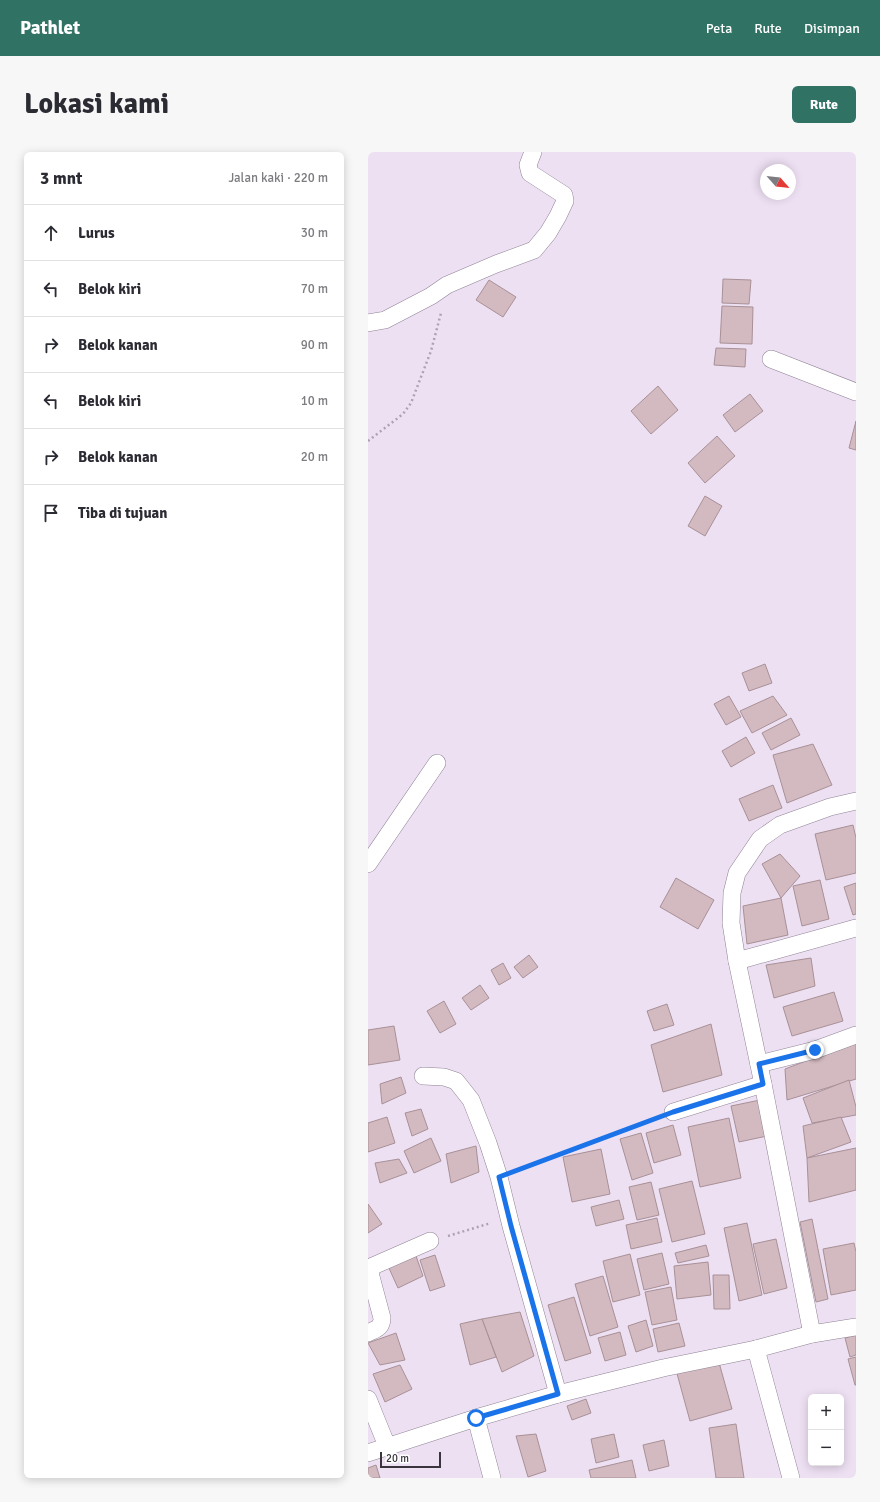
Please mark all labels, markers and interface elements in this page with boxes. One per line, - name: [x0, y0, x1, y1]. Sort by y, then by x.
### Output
- text: Pathlet: [20, 16, 80, 40]
- text: Peta: [706, 20, 732, 37]
- text: Rute: [754, 20, 782, 37]
- text: Disimpan: [804, 20, 860, 37]
- button: Rute: [792, 86, 856, 123]
- text: Lokasi kami: [24, 87, 169, 121]
- north arrow: [760, 164, 796, 200]
- text: 3 mnt: [40, 168, 82, 189]
- text: Jalan kaki · 220 m: [229, 170, 328, 186]
- icon: ahead: [40, 222, 62, 244]
- text: Lurus: [78, 224, 115, 242]
- text: 30 m: [301, 225, 328, 241]
- icon: left: [40, 278, 62, 300]
- text: Belok kiri: [78, 280, 141, 298]
- text: 70 m: [301, 281, 328, 297]
- icon: right: [40, 334, 62, 356]
- text: Belok kanan: [78, 336, 158, 354]
- text: 90 m: [301, 337, 328, 353]
- icon: left: [40, 390, 62, 412]
- text: Belok kiri: [78, 392, 141, 410]
- text: 10 m: [301, 393, 328, 409]
- icon: right: [40, 446, 62, 468]
- text: Belok kanan: [78, 448, 158, 466]
- text: 20 m: [301, 449, 328, 465]
- icon: arrive: [40, 502, 62, 524]
- text: Tiba di tujuan: [78, 504, 168, 522]
- route end: [806, 1041, 824, 1059]
- map controls: [808, 1394, 844, 1466]
- button: +: [808, 1394, 844, 1430]
- route start: [467, 1409, 485, 1427]
- button: −: [808, 1430, 844, 1466]
- scale bar: [380, 1450, 441, 1469]
- text: 20 m: [386, 1452, 409, 1465]

